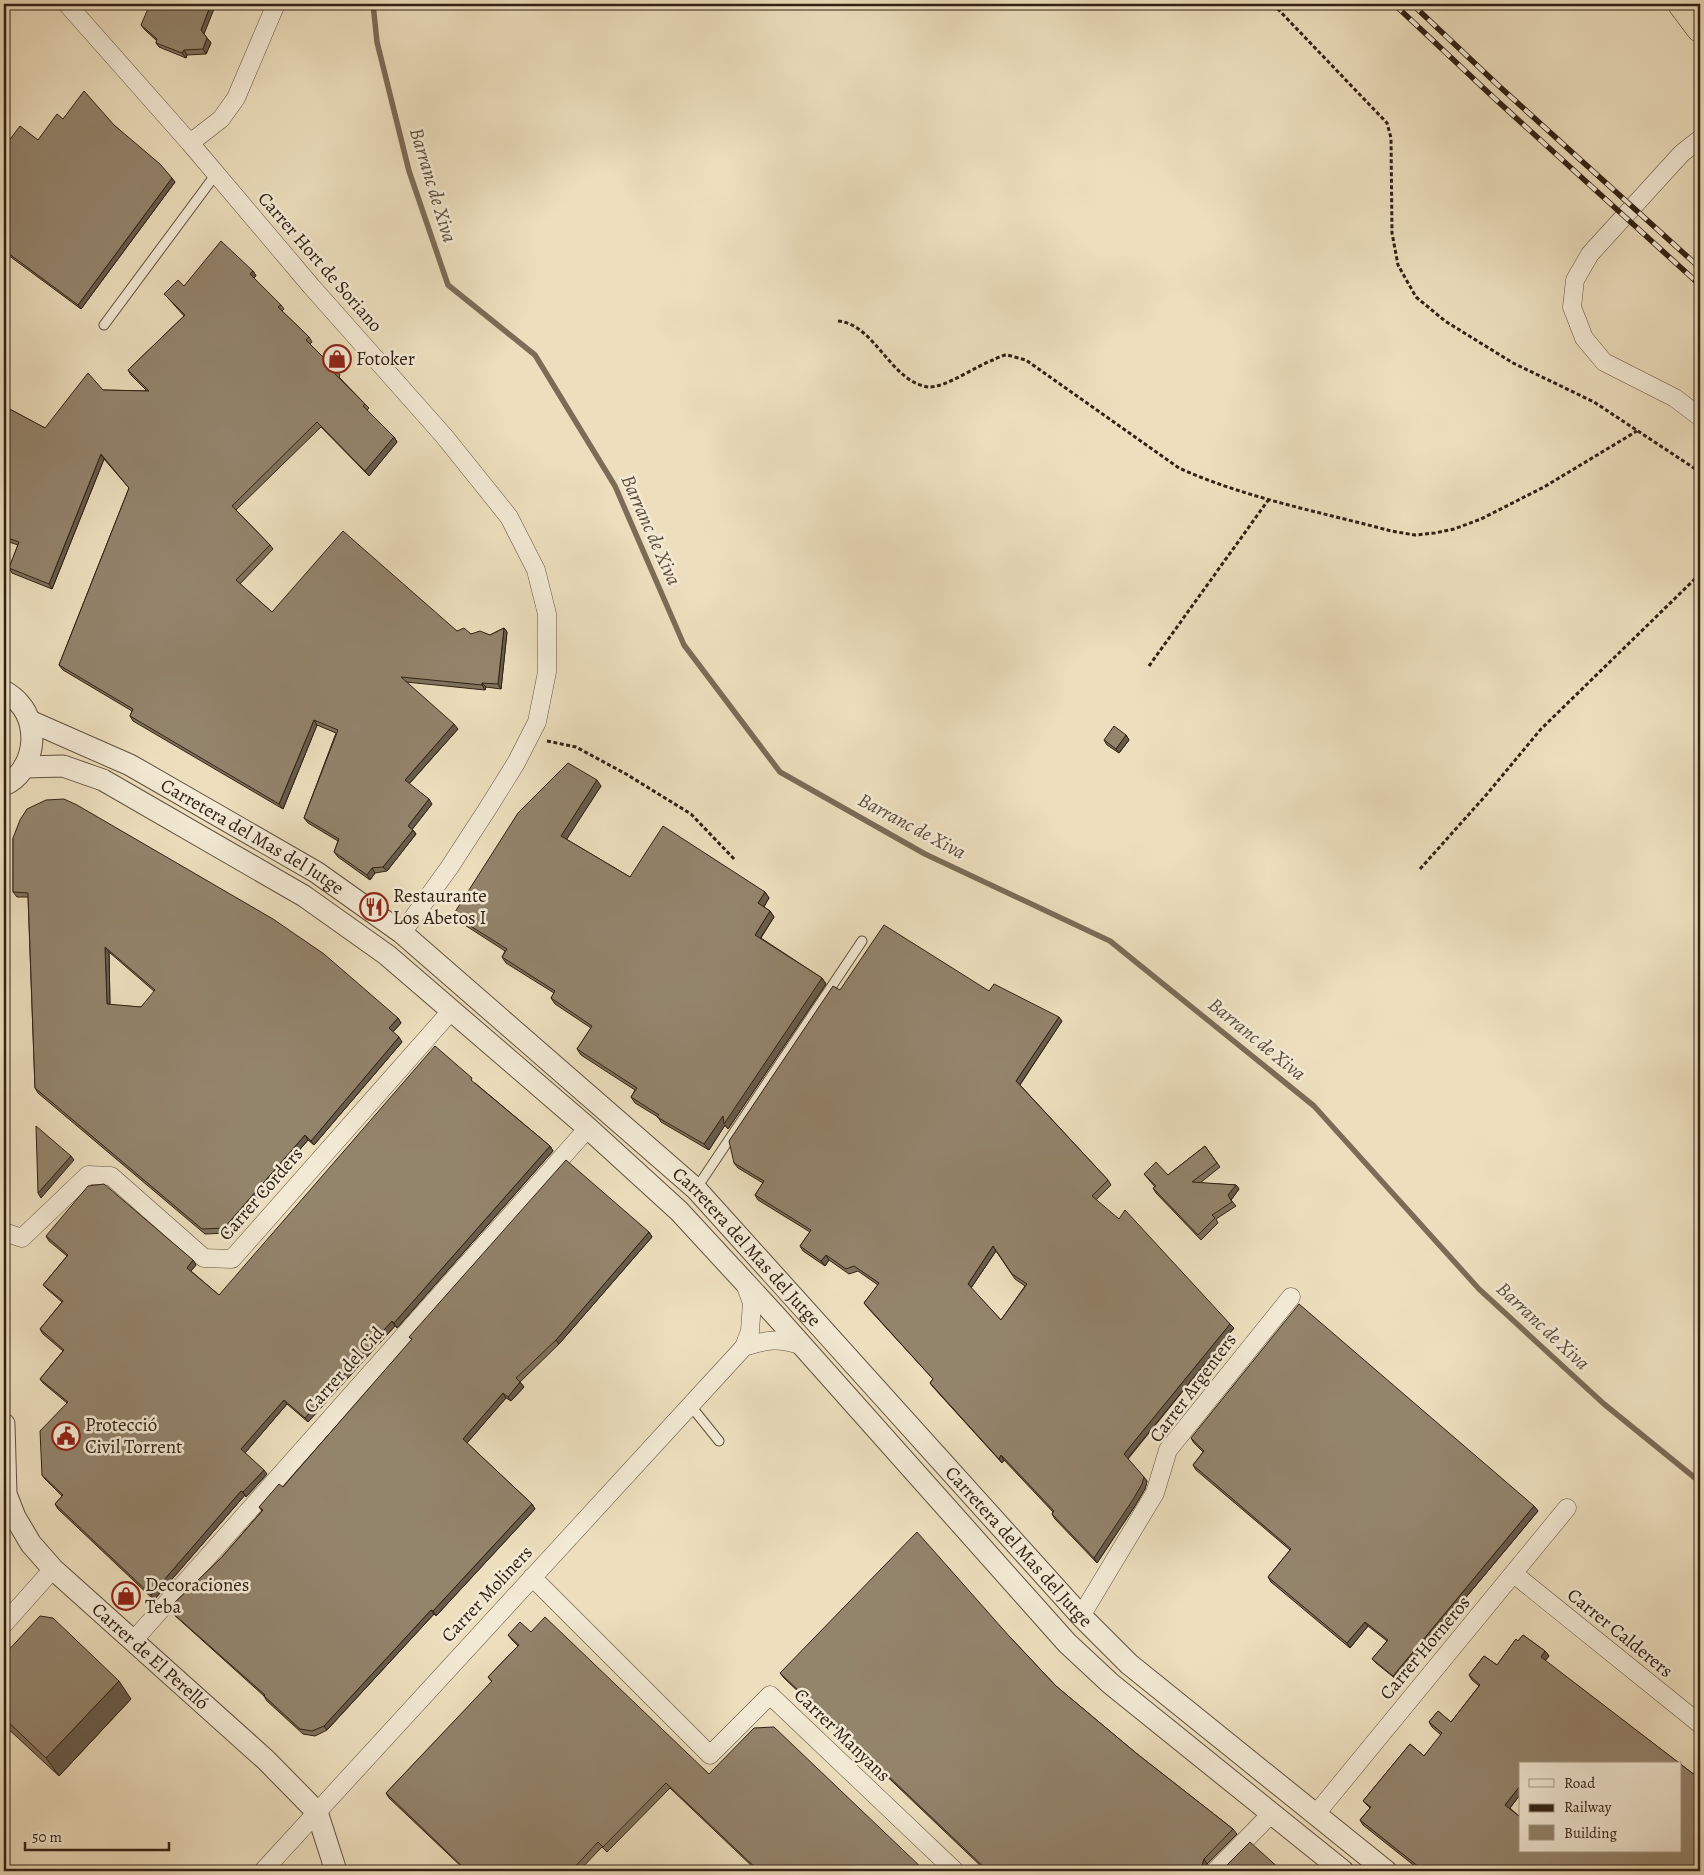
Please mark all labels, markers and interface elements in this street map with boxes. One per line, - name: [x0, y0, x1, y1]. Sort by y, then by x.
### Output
- water label: Barranc de Xiva: [403, 124, 463, 246]
- street label: Carrer Hort de Soriano: [252, 186, 388, 338]
- shop icon: Fotoker: [322, 344, 352, 374]
- place label: Fotoker: [356, 346, 415, 372]
- water label: Barranc de Xiva: [615, 470, 687, 590]
- street label: Carretera del Mas del Jutge: [156, 772, 349, 901]
- water label: Barranc de Xiva: [853, 786, 971, 866]
- place label: Restaurante Los Abetos I: [393, 883, 487, 931]
- restaurant icon: Restaurante Los Abetos I: [359, 892, 389, 922]
- water label: Barranc de Xiva: [1202, 991, 1312, 1087]
- street label: Carrer Corders: [213, 1142, 309, 1246]
- street label: Carretera del Mas del Jutge: [667, 1161, 827, 1332]
- water label: Barranc de Xiva: [1490, 1276, 1596, 1376]
- street label: Carrer del Cid: [298, 1320, 391, 1419]
- street label: Carrer Argenters: [1143, 1328, 1243, 1448]
- place label: Protecció Civil Torrent: [85, 1412, 182, 1460]
- public building icon: Protecció Civil Torrent: [51, 1421, 81, 1451]
- street label: Carretera del Mas del Jutge: [939, 1461, 1098, 1633]
- street label: Carrer Moliners: [435, 1540, 539, 1648]
- place label: Decoraciones Teba: [145, 1572, 249, 1620]
- shop icon: Decoraciones Teba: [111, 1581, 141, 1611]
- street label: Carrer Calderers: [1562, 1582, 1678, 1684]
- street label: Carrer Horneros: [1374, 1590, 1476, 1706]
- street label: Carrer de El Perelló: [86, 1597, 214, 1716]
- street label: Carrer Manyans: [788, 1682, 896, 1788]
- legend: [1519, 1762, 1682, 1852]
- text: Road: [1564, 1773, 1596, 1793]
- text: Railway: [1564, 1797, 1612, 1817]
- scale bar: [25, 1820, 169, 1852]
- text: Building: [1564, 1823, 1617, 1843]
- text: 50 m: [32, 1827, 62, 1847]

